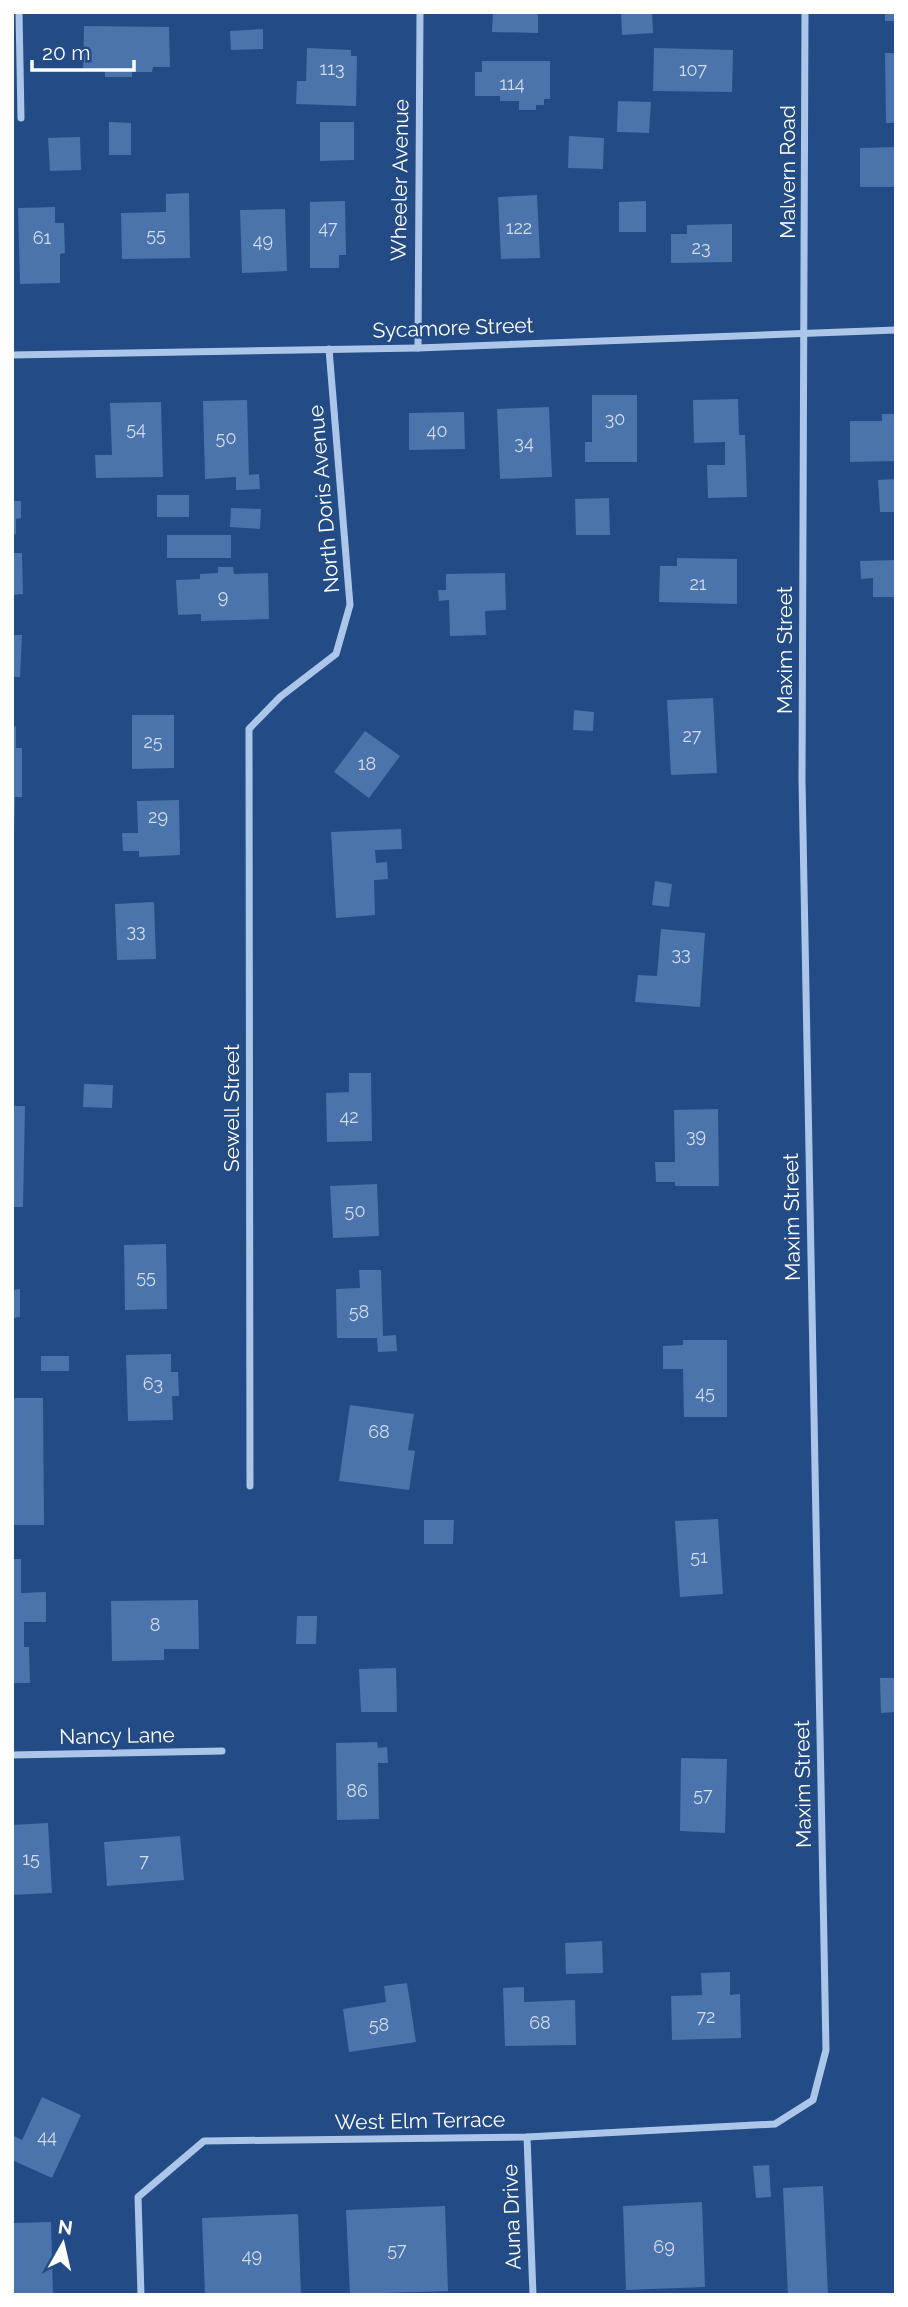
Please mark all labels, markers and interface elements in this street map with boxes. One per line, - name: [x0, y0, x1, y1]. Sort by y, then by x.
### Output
- scale bar: [32, 28, 133, 72]
- text: 20 m: [42, 40, 90, 65]
- house number: 113: [319, 58, 345, 79]
- house number: 107: [679, 59, 707, 80]
- house number: 114: [499, 73, 525, 94]
- street label: Wheeler Avenue: [386, 99, 413, 261]
- street label: Malvern Road: [775, 105, 800, 239]
- house number: 47: [318, 217, 338, 238]
- house number: 122: [506, 217, 532, 238]
- house number: 55: [146, 224, 166, 245]
- house number: 61: [33, 227, 52, 248]
- house number: 49: [253, 230, 273, 251]
- house number: 23: [692, 237, 711, 258]
- street label: Sycamore Street: [372, 312, 534, 343]
- street label: North Doris Avenue: [303, 404, 344, 594]
- house number: 30: [605, 408, 625, 429]
- house number: 54: [126, 418, 146, 439]
- house number: 40: [427, 420, 447, 441]
- house number: 50: [216, 427, 236, 448]
- house number: 34: [514, 432, 534, 453]
- house number: 21: [689, 573, 707, 594]
- house number: 9: [218, 586, 228, 607]
- street label: Maxim Street: [772, 586, 797, 714]
- house number: 27: [682, 725, 702, 746]
- house number: 25: [143, 731, 163, 752]
- house number: 18: [358, 753, 376, 774]
- house number: 29: [148, 806, 168, 827]
- house number: 33: [126, 920, 146, 941]
- house number: 33: [671, 943, 691, 964]
- street label: Sewell Street: [219, 1044, 244, 1172]
- house number: 42: [339, 1106, 359, 1127]
- house number: 39: [686, 1125, 706, 1146]
- street label: Maxim Street: [778, 1153, 805, 1281]
- house number: 50: [345, 1200, 365, 1221]
- house number: 55: [136, 1266, 156, 1287]
- house number: 58: [349, 1301, 369, 1322]
- house number: 63: [143, 1373, 163, 1394]
- house number: 45: [695, 1382, 715, 1403]
- house number: 68: [368, 1421, 390, 1442]
- house number: 51: [690, 1546, 708, 1567]
- house number: 8: [150, 1614, 160, 1635]
- street label: Maxim Street: [789, 1720, 816, 1848]
- street label: Nancy Lane: [59, 1722, 175, 1749]
- house number: 86: [346, 1780, 368, 1801]
- house number: 57: [693, 1784, 713, 1805]
- house number: 15: [22, 1848, 40, 1869]
- house number: 7: [139, 1850, 149, 1871]
- house number: 72: [696, 2006, 716, 2027]
- house number: 68: [529, 2012, 551, 2033]
- house number: 58: [369, 2014, 389, 2035]
- street label: West Elm Terrace: [334, 2107, 506, 2134]
- house number: 44: [37, 2126, 57, 2147]
- street label: Auna Drive: [497, 2164, 526, 2270]
- north arrow: [28, 2209, 98, 2279]
- text: N: [57, 2215, 74, 2239]
- house number: 69: [653, 2236, 675, 2257]
- house number: 57: [387, 2239, 407, 2260]
- house number: 49: [242, 2245, 262, 2266]

